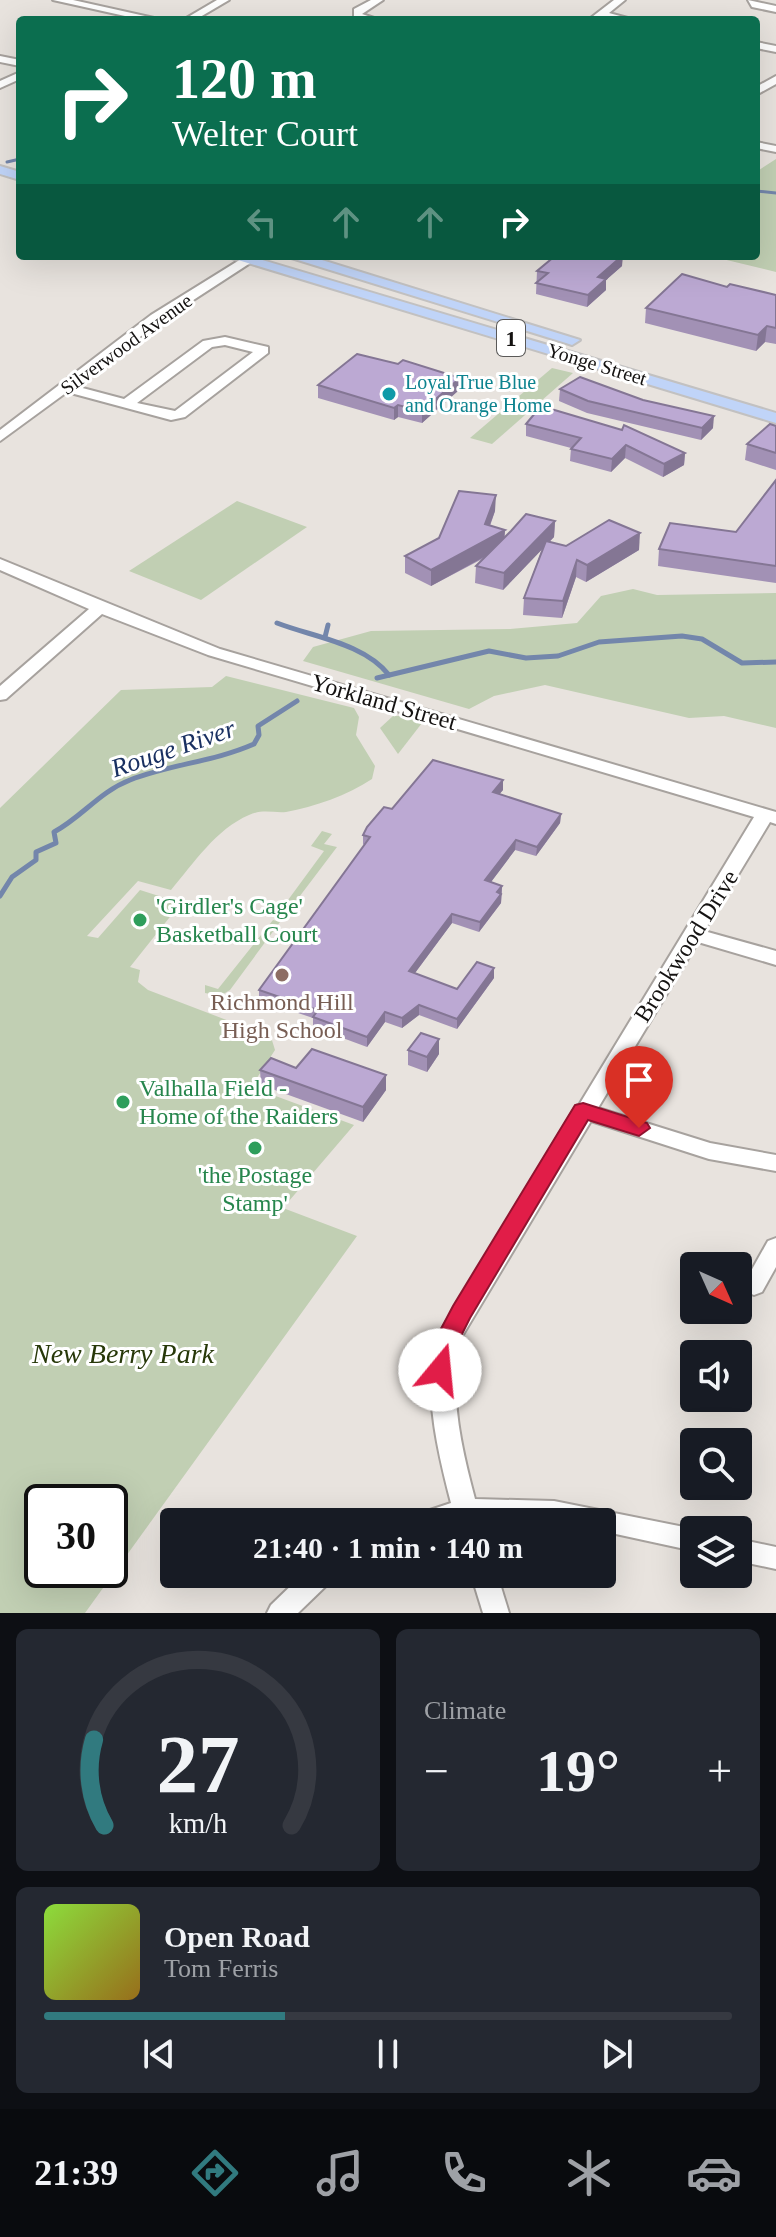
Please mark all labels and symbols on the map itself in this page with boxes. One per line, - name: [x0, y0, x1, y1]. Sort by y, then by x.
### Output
- street label: Silverwood Avenue: [56, 289, 196, 399]
- road number: 1: [497, 320, 525, 356]
- street label: Yonge Street: [544, 338, 650, 391]
- place label: Loyal True Blue and Orange Home: [405, 371, 552, 417]
- marker: Loyal True Blue and Orange Home: [380, 385, 398, 403]
- street label: Yorkland Street: [308, 669, 460, 735]
- water label: Rouge River: [106, 713, 240, 784]
- street label: Brookwood Drive: [629, 865, 743, 1027]
- place label: 'Girdler's Cage' Basketball Court: [156, 893, 318, 947]
- marker: 'Girdler's Cage' Basketball Court: [131, 911, 149, 929]
- marker: Richmond Hill High School: [273, 966, 291, 984]
- place label: Richmond Hill High School: [210, 989, 354, 1043]
- pin: [605, 1046, 673, 1128]
- place label: Valhalla Field - Home of the Raiders: [139, 1075, 338, 1129]
- marker: Valhalla Field - Home of the Raiders: [114, 1093, 132, 1111]
- marker: 'the Postage Stamp': [246, 1139, 264, 1157]
- place label: 'the Postage Stamp': [198, 1162, 312, 1216]
- north arrow: [680, 1252, 752, 1324]
- position arrow: [398, 1328, 482, 1412]
- park label: New Berry Park: [31, 1338, 215, 1369]
- speed limit sign: 30: [24, 1484, 128, 1588]

